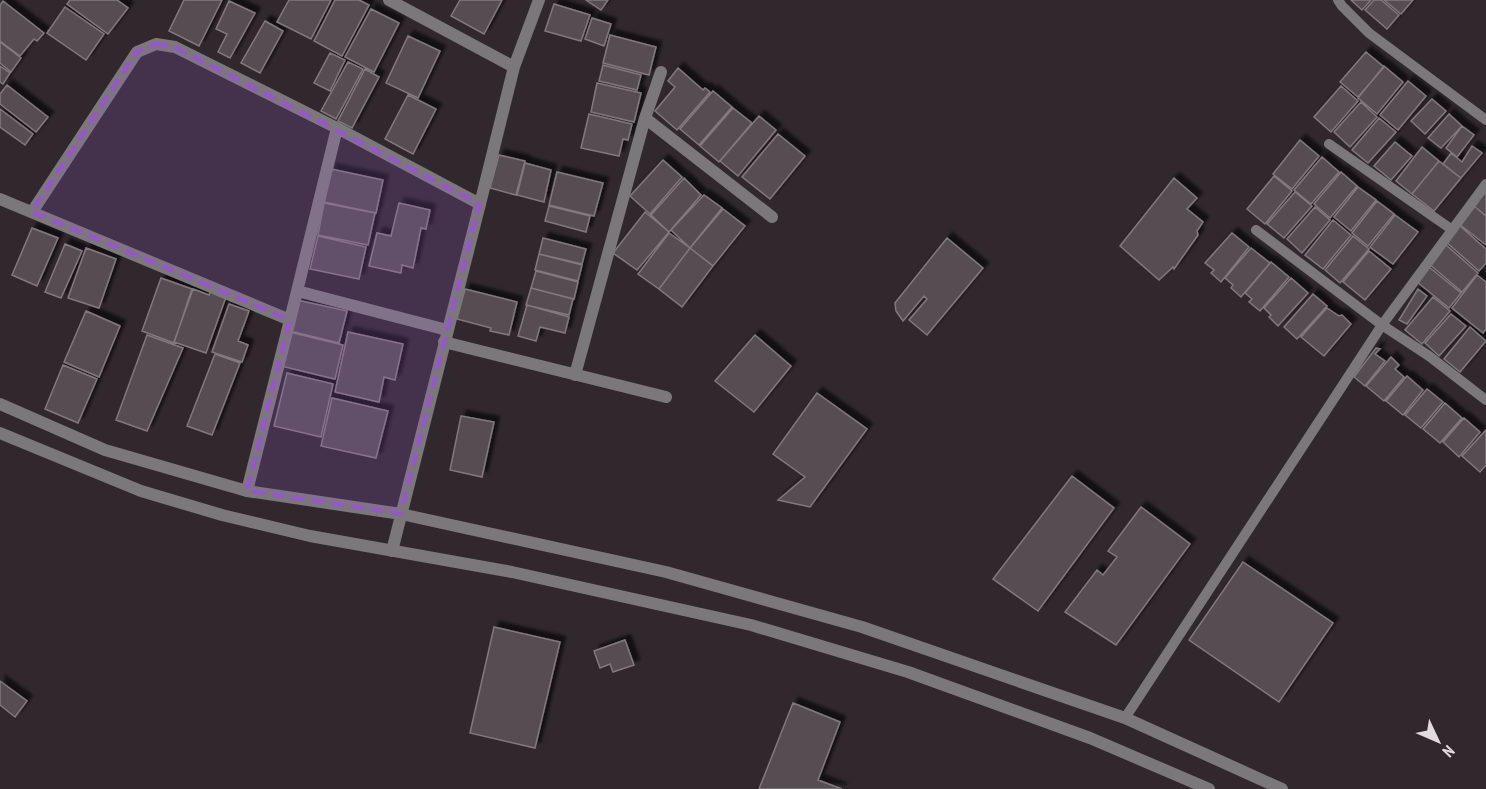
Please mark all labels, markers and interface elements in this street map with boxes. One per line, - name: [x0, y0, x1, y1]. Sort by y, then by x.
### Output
- north arrow: [1408, 711, 1468, 771]
- text: N: [1439, 741, 1459, 761]

